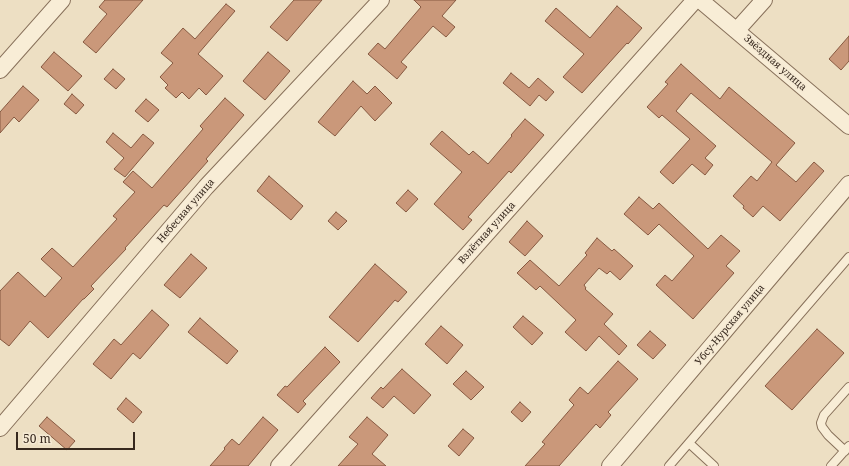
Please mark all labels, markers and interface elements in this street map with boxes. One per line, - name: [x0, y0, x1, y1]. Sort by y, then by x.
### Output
- street label: Звёздная улица: [741, 32, 809, 94]
- street label: Небесная улица: [155, 176, 217, 246]
- street label: Взлётная улица: [456, 199, 518, 267]
- street label: Убсу-Нурская улица: [693, 282, 767, 368]
- scale bar: [18, 424, 137, 450]
- text: 50 m: [23, 430, 51, 447]

